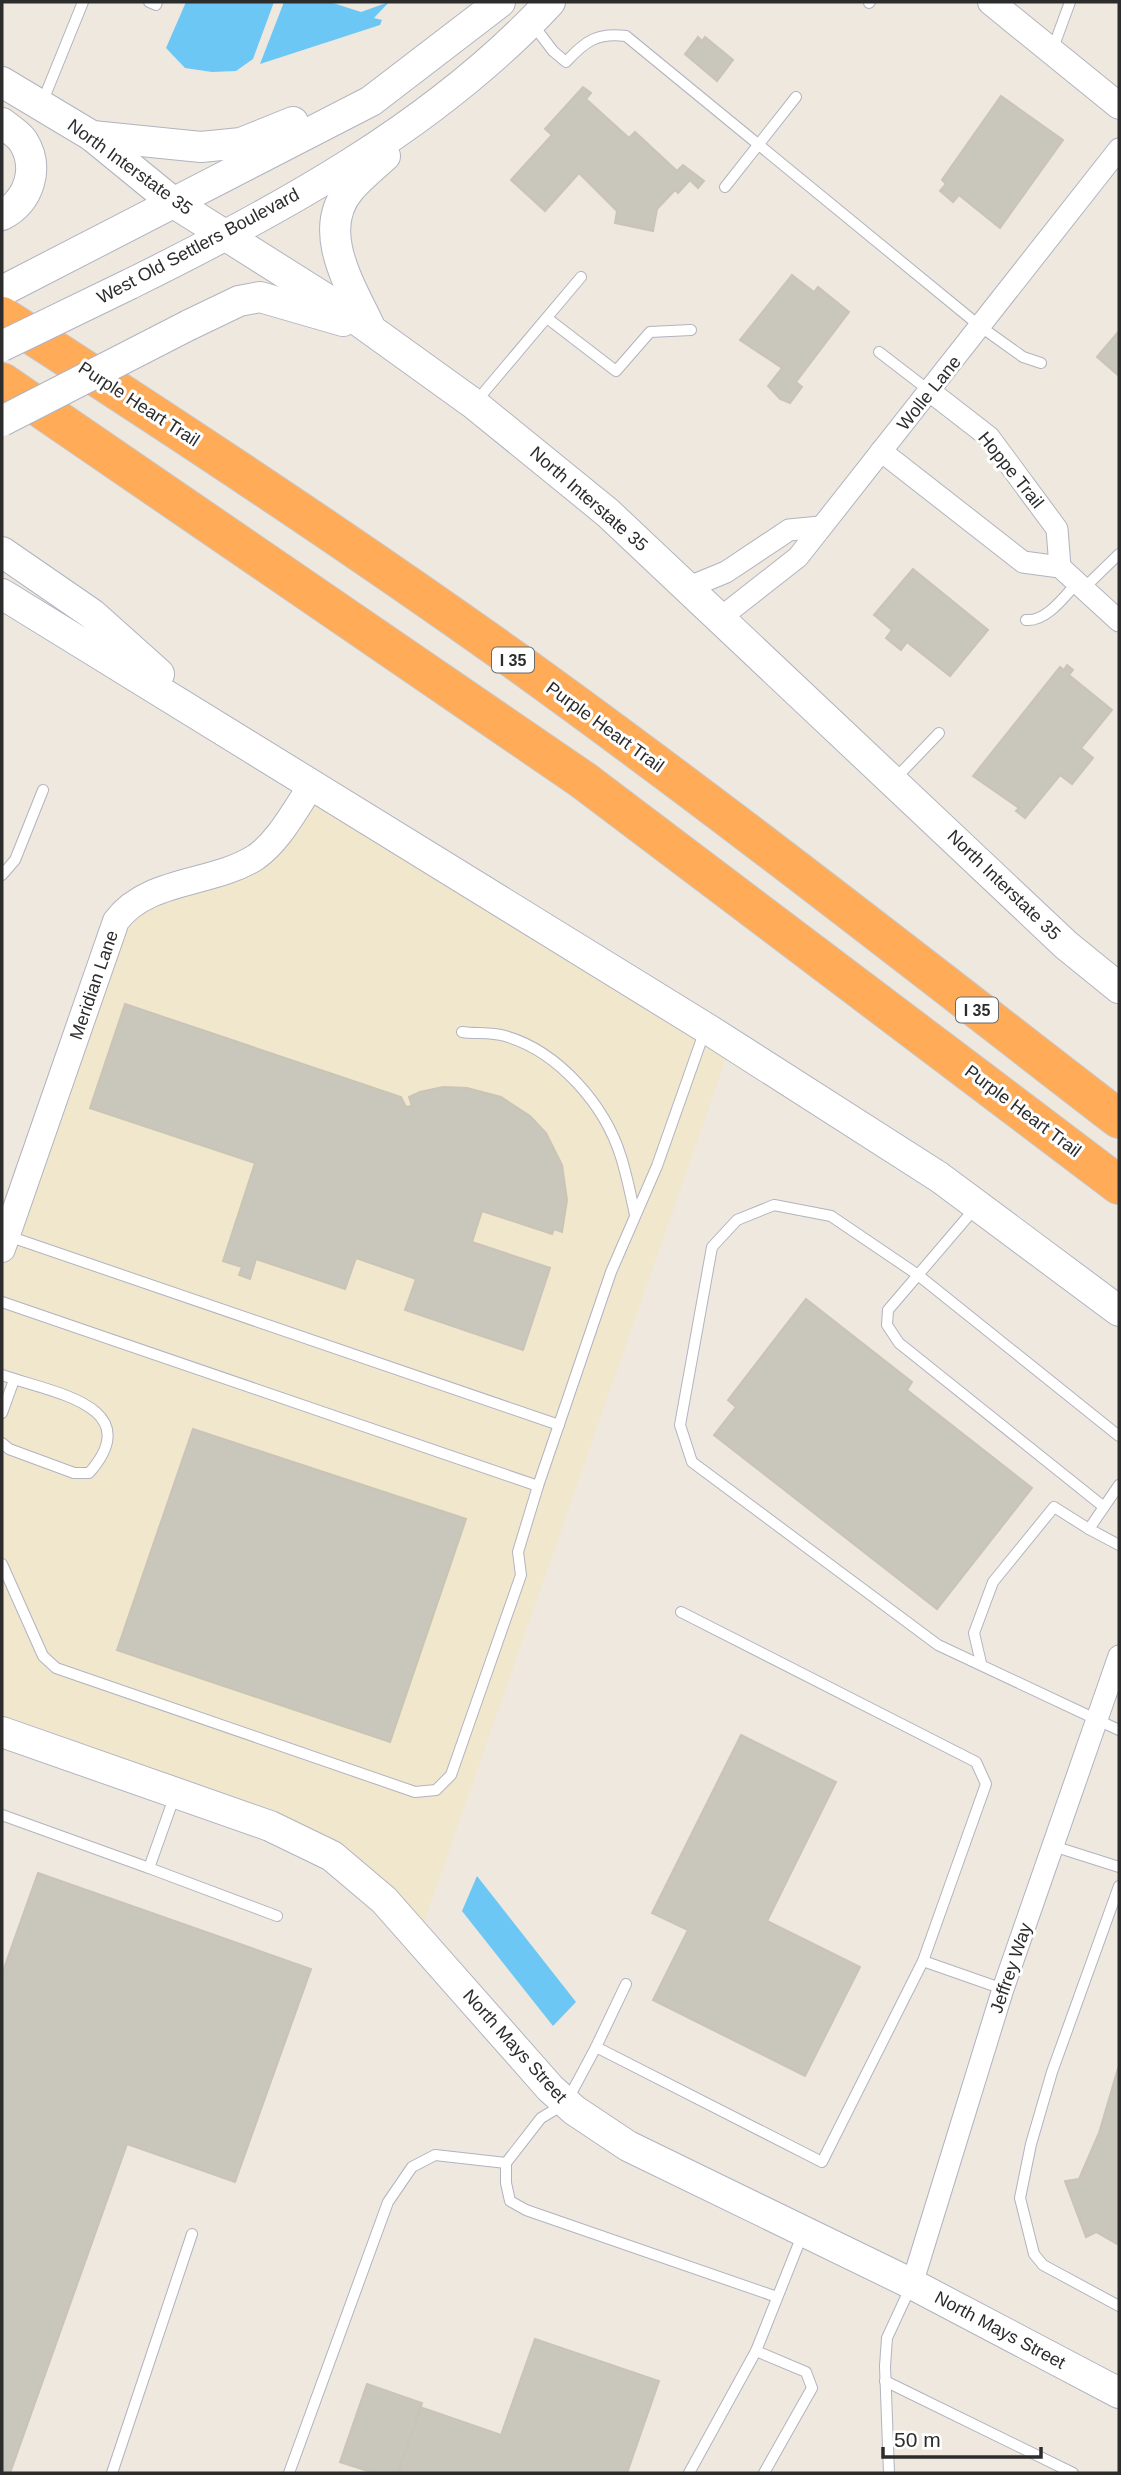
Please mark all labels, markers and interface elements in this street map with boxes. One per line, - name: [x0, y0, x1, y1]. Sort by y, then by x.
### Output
- street label: North Interstate 35: [64, 115, 196, 219]
- street label: West Old Settlers Boulevard: [94, 184, 302, 308]
- street label: Wolle Lane: [893, 352, 965, 434]
- street label: Purple Heart Trail: [75, 357, 203, 451]
- street label: Hoppe Trail: [974, 428, 1048, 512]
- street label: North Interstate 35: [526, 443, 652, 555]
- road number: I 35: [492, 648, 534, 673]
- street label: Purple Heart Trail: [542, 678, 668, 776]
- street label: North Interstate 35: [943, 826, 1065, 944]
- street label: Meridian Lane: [66, 928, 122, 1042]
- road number: I 35: [956, 998, 998, 1022]
- street label: Purple Heart Trail: [961, 1061, 1085, 1161]
- street label: Jeffrey Way: [986, 1920, 1036, 2016]
- street label: North Mays Street: [459, 1985, 571, 2107]
- street label: North Mays Street: [931, 2287, 1069, 2373]
- scale bar: [883, 2416, 1040, 2460]
- text: 50 m: [894, 2428, 941, 2451]

